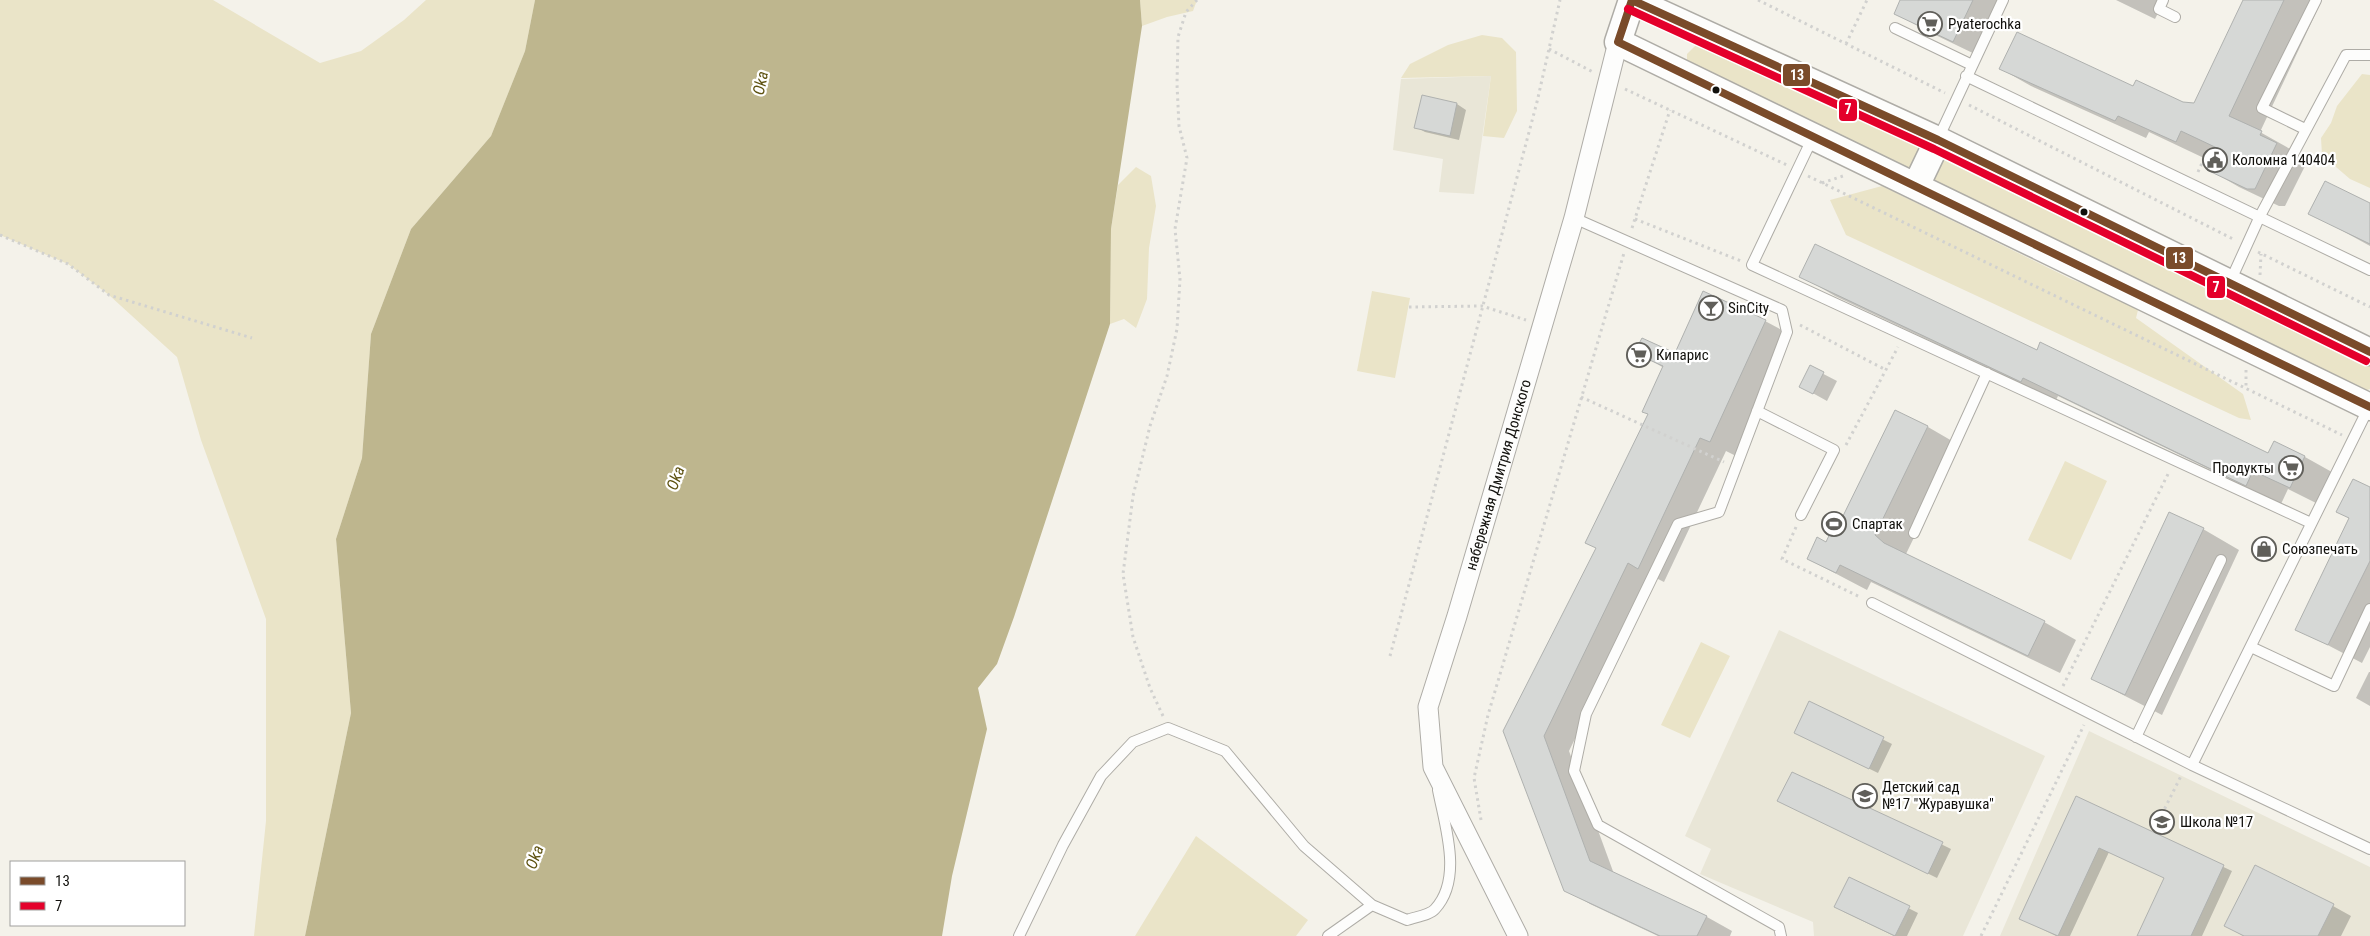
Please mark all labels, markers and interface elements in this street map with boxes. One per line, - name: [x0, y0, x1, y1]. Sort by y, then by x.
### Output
- supermarket icon: Pyaterochka: [1917, 11, 1943, 37]
- place label: Pyaterochka: [1948, 15, 2021, 33]
- line badge: 13: [1782, 63, 1811, 87]
- text: 13: [1790, 67, 1804, 83]
- water label: Oka: [749, 70, 772, 97]
- unlabelled marker: [1711, 85, 1721, 95]
- line badge: 7: [1838, 98, 1858, 122]
- text: 7: [1844, 101, 1852, 117]
- public building icon: Коломна 140404: [2202, 147, 2228, 173]
- place label: Коломна 140404: [2232, 151, 2335, 169]
- unlabelled marker: [2079, 207, 2089, 217]
- line badge: 13: [2165, 246, 2194, 270]
- text: 13: [2172, 250, 2186, 266]
- line badge: 7: [2206, 275, 2226, 299]
- text: 7: [2212, 279, 2220, 295]
- bar icon: SinCity: [1698, 295, 1724, 321]
- place label: SinCity: [1728, 299, 1769, 317]
- supermarket icon: Кипарис: [1626, 342, 1652, 368]
- place label: Кипарис: [1656, 346, 1709, 364]
- street label: набережная Дмитрия Донского: [1462, 377, 1535, 572]
- supermarket icon: Продукты: [2278, 455, 2304, 481]
- place label: Продукты: [2212, 459, 2274, 477]
- water label: Oka: [662, 464, 688, 493]
- sports icon: Спартак: [1821, 511, 1847, 537]
- place label: Спартак: [1852, 515, 1903, 533]
- shop icon: Союзпечать: [2251, 536, 2277, 562]
- place label: Союзпечать: [2282, 540, 2358, 558]
- place label: Детский сад №17 "Журавушка": [1882, 778, 1994, 813]
- school or university icon: Детский сад №17 "Журавушка": [1852, 783, 1878, 809]
- school or university icon: Школа №17: [2149, 809, 2175, 835]
- place label: Школа №17: [2180, 813, 2253, 831]
- water label: Oka: [521, 843, 547, 872]
- legend: [10, 861, 185, 926]
- text: 13: [55, 872, 70, 890]
- text: 7: [55, 897, 62, 915]

